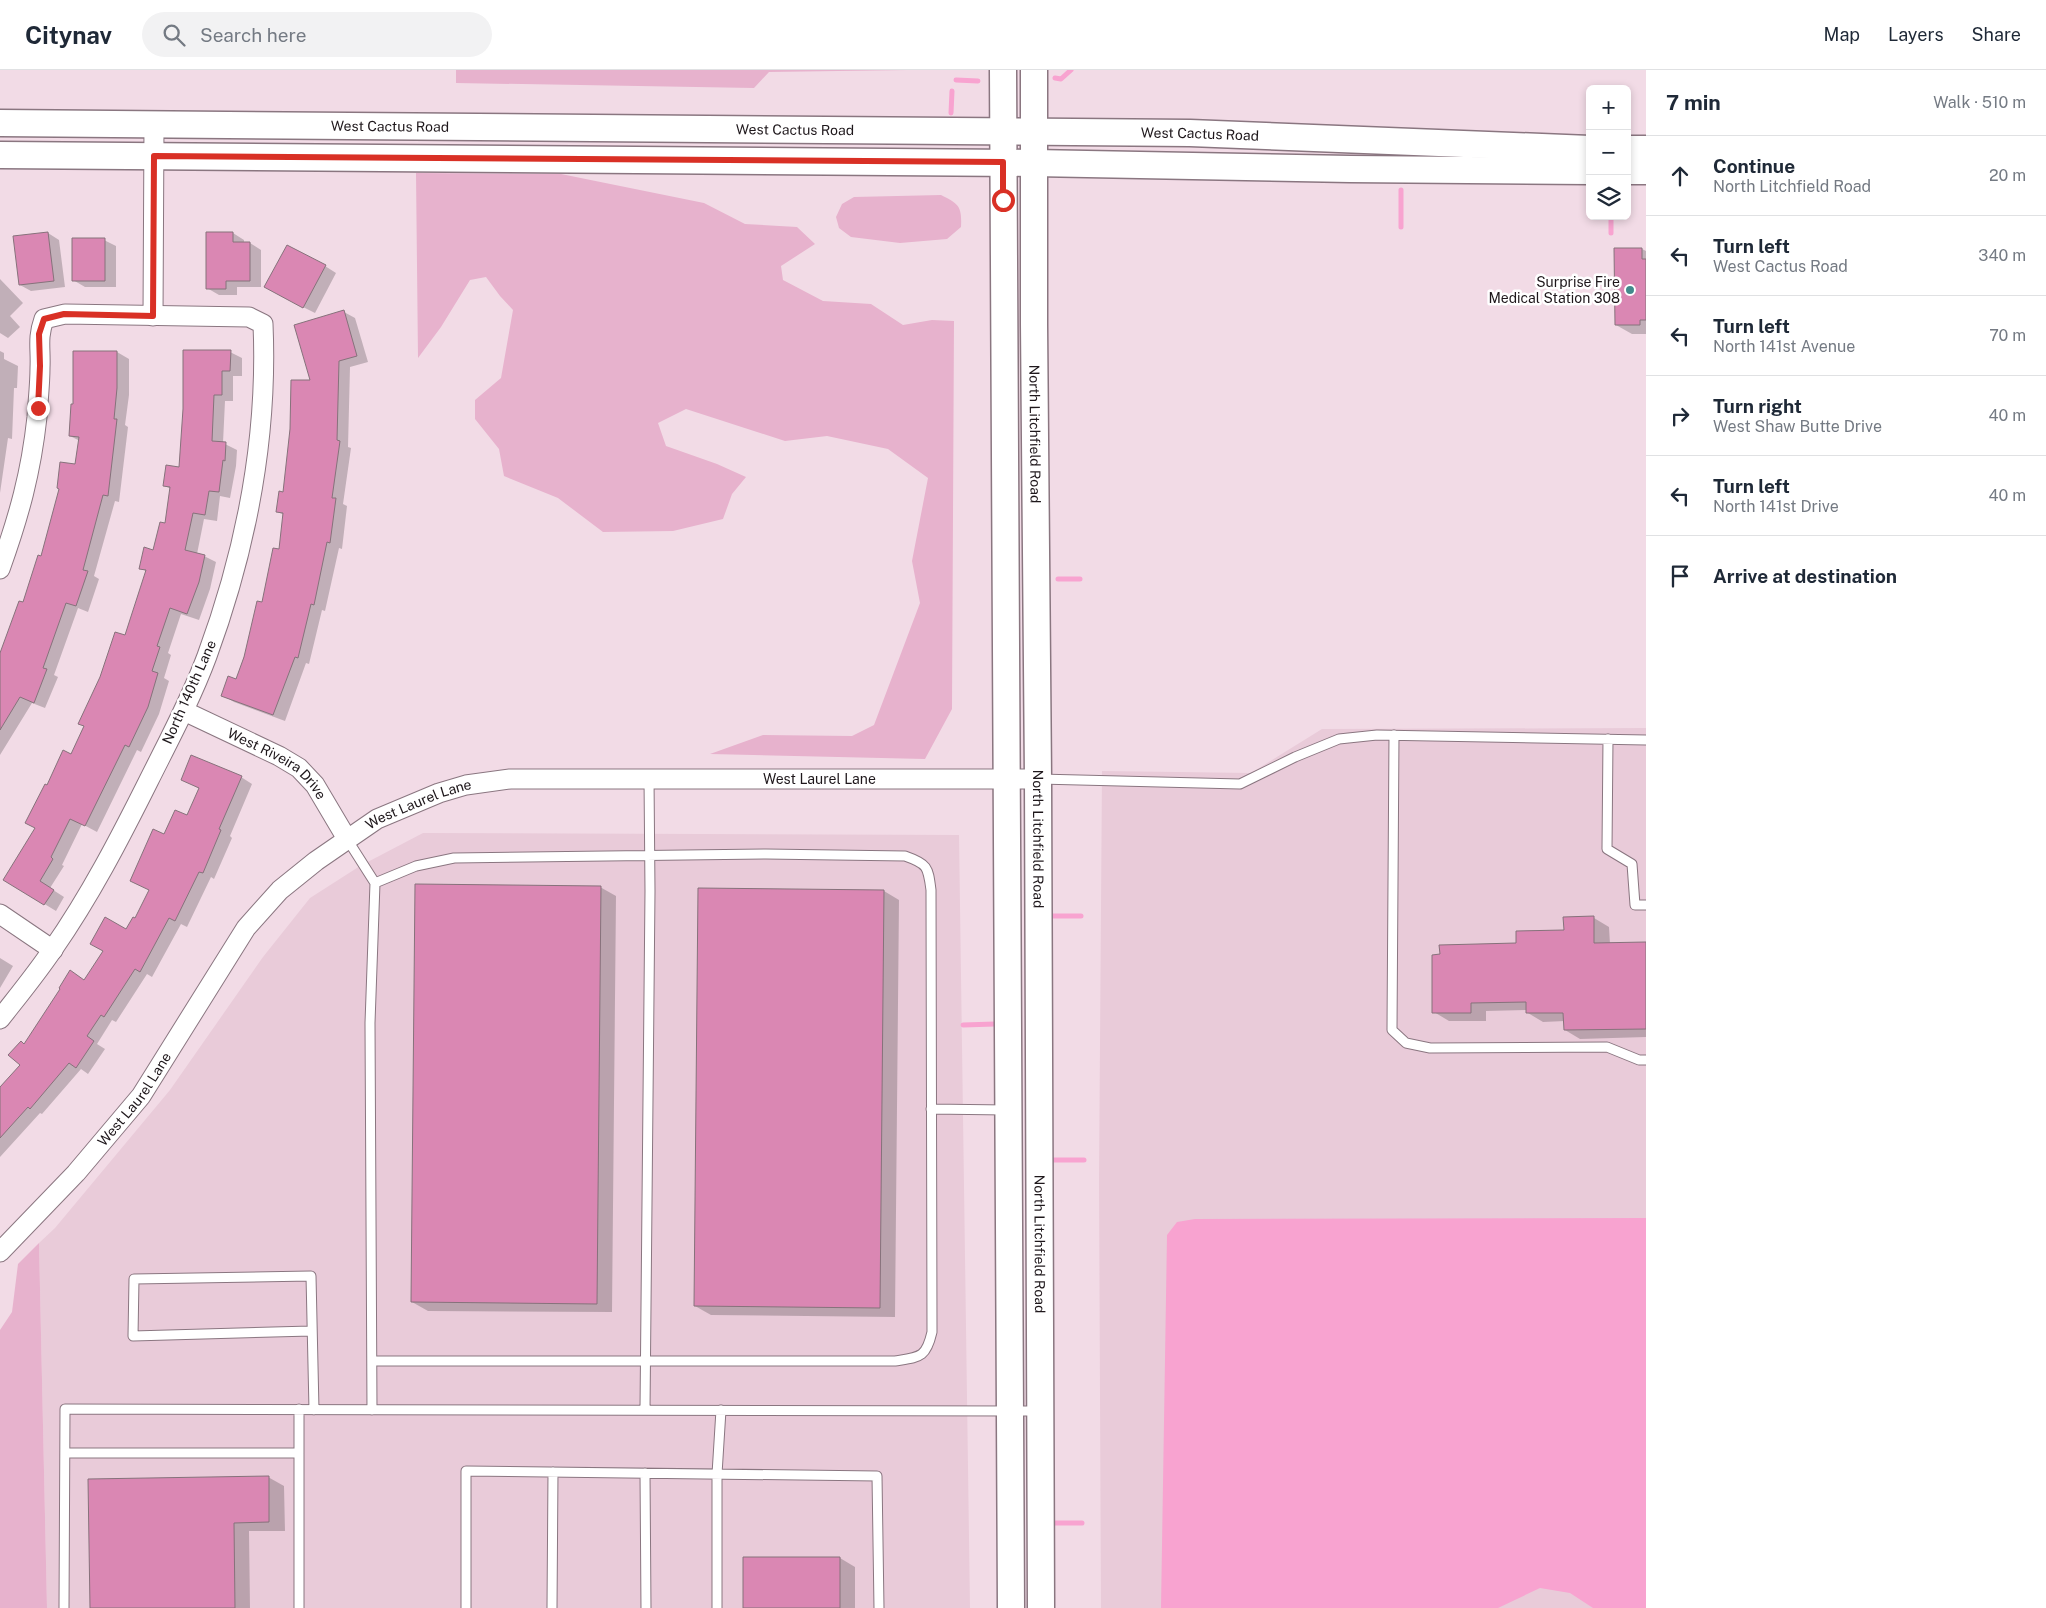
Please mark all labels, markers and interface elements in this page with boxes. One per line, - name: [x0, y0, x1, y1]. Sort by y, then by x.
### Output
- search box: [142, 12, 492, 57]
- text: Citynav: [25, 21, 112, 49]
- icon: search: [160, 21, 188, 49]
- text: Search here: [200, 24, 307, 46]
- text: Map: [1824, 24, 1860, 45]
- text: Layers: [1888, 24, 1944, 45]
- text: Share: [1972, 24, 2021, 45]
- map controls: [1586, 85, 1631, 220]
- button: +: [1586, 85, 1631, 130]
- text: 7 min: [1666, 90, 1721, 115]
- text: Walk · 510 m: [1933, 93, 2026, 112]
- street label: West Cactus Road: [331, 118, 449, 135]
- street label: West Cactus Road: [736, 121, 854, 138]
- street label: West Cactus Road: [1141, 125, 1259, 144]
- button: −: [1586, 130, 1631, 175]
- text: Continue: [1713, 155, 1795, 177]
- icon: ahead: [1666, 162, 1694, 190]
- text: 20 m: [1989, 166, 2026, 185]
- button: layers: [1586, 175, 1631, 220]
- text: North Litchfield Road: [1713, 177, 1871, 196]
- route start: [992, 189, 1015, 212]
- text: Turn left: [1713, 235, 1790, 257]
- icon: left: [1666, 242, 1694, 270]
- text: 340 m: [1978, 246, 2026, 265]
- text: West Cactus Road: [1713, 257, 1848, 276]
- place label: Surprise Fire Medical Station 308: [1488, 274, 1620, 306]
- marker: Surprise Fire Medical Station 308: [1624, 284, 1636, 296]
- text: Turn left: [1713, 315, 1790, 337]
- icon: left: [1666, 322, 1694, 350]
- text: 70 m: [1989, 326, 2026, 345]
- text: North 141st Avenue: [1713, 337, 1855, 356]
- street label: North Litchfield Road: [1026, 365, 1044, 503]
- text: Turn right: [1713, 395, 1802, 417]
- route end: [27, 397, 50, 420]
- icon: right: [1666, 402, 1694, 430]
- text: 40 m: [1988, 406, 2026, 425]
- text: West Shaw Butte Drive: [1713, 417, 1882, 436]
- text: Turn left: [1713, 475, 1790, 497]
- icon: left: [1666, 482, 1694, 510]
- text: 40 m: [1988, 486, 2026, 505]
- text: North 141st Drive: [1713, 497, 1839, 516]
- icon: arrive: [1666, 562, 1694, 590]
- text: Arrive at destination: [1713, 565, 1897, 587]
- street label: North 140th Lane: [159, 637, 219, 746]
- street label: West Riveira Drive: [225, 725, 330, 802]
- street label: North Litchfield Road: [1030, 770, 1046, 908]
- street label: West Laurel Lane: [763, 771, 876, 787]
- street label: West Laurel Lane: [362, 776, 472, 833]
- street label: West Laurel Lane: [94, 1049, 174, 1149]
- street label: North Litchfield Road: [1031, 1175, 1048, 1313]

